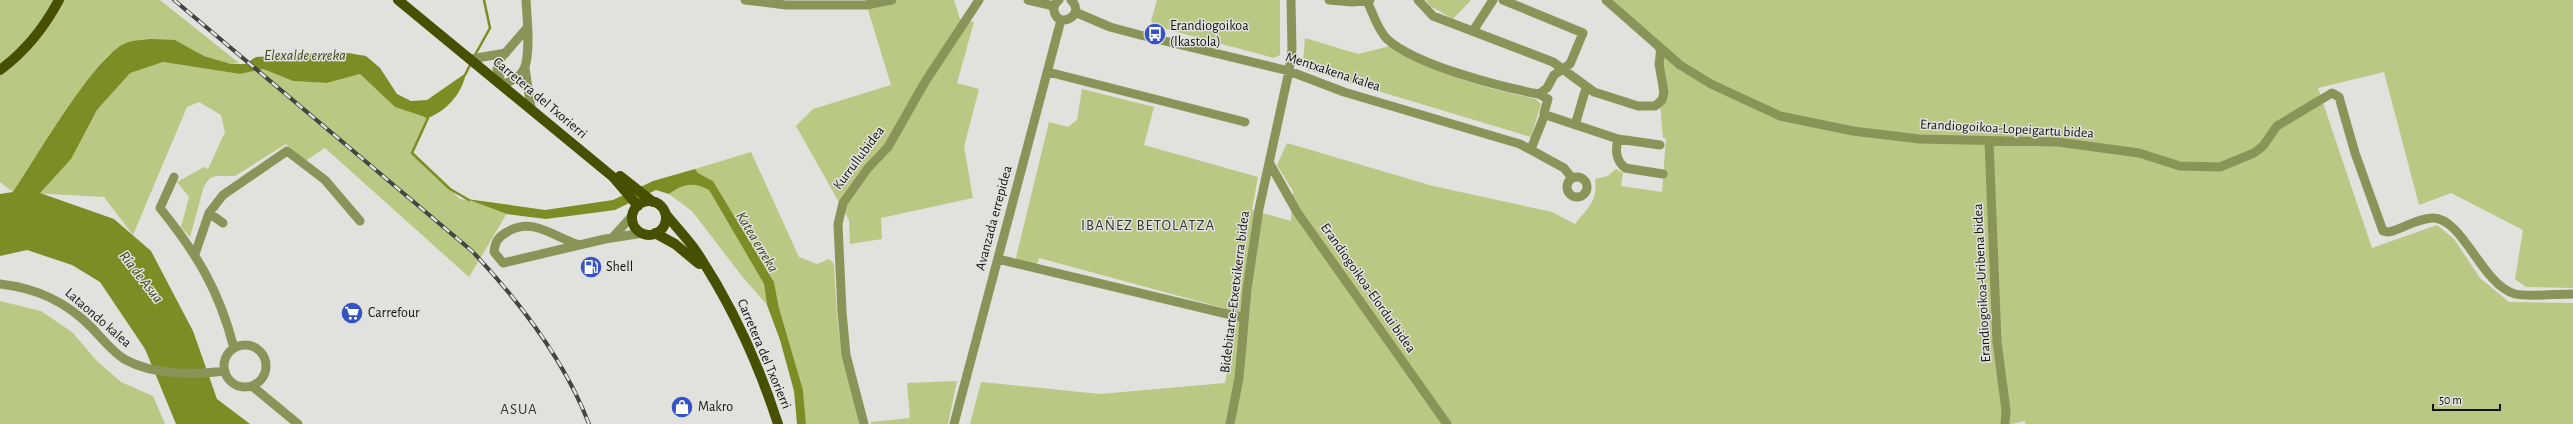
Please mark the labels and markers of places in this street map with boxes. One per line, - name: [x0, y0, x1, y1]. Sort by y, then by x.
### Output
- place label: Erandiogoikoa (Ikastola): [1170, 19, 1249, 49]
- bus stop icon: Erandiogoikoa (Ikastola): [1142, 21, 1168, 47]
- fuel station icon: Shell: [578, 254, 604, 280]
- place label: Shell: [606, 260, 633, 274]
- supermarket icon: Carrefour: [339, 300, 365, 326]
- place label: Carrefour: [368, 306, 420, 320]
- shop icon: Makro: [669, 394, 695, 420]
- place label: Makro: [698, 400, 733, 414]

